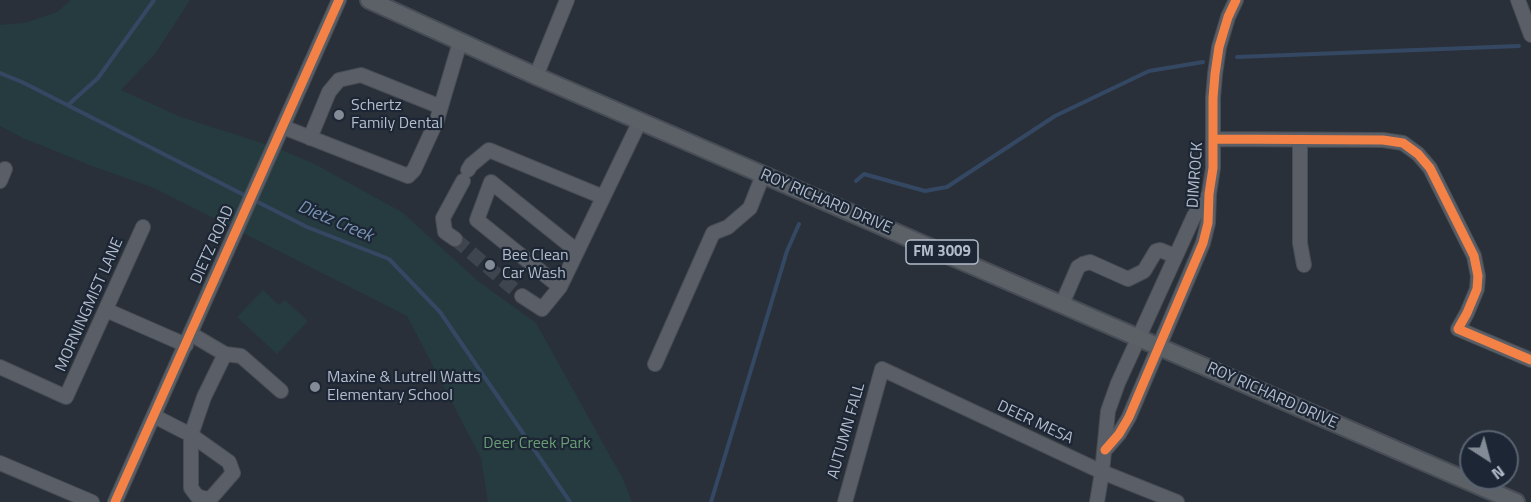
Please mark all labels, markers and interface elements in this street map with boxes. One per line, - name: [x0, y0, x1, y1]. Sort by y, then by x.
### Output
- place label: Schertz Family Dental: [351, 96, 443, 134]
- marker: Schertz Family Dental: [332, 108, 346, 122]
- street label: DIMROCK: [1184, 141, 1208, 209]
- street label: ROY RICHARD DRIVE: [757, 166, 895, 238]
- water label: Dietz Creek: [294, 197, 376, 247]
- street label: DIETZ ROAD: [187, 203, 239, 287]
- street label: MORNINGMIST LANE: [52, 235, 128, 375]
- road number: FM 3009: [906, 240, 978, 264]
- place label: Bee Clean Car Wash: [502, 246, 569, 284]
- marker: Bee Clean Car Wash: [483, 258, 497, 272]
- street label: ROY RICHARD DRIVE: [1204, 359, 1340, 433]
- place label: Maxine & Lutrell Watts Elementary School: [327, 368, 481, 406]
- marker: Maxine & Lutrell Watts Elementary School: [308, 380, 322, 394]
- street label: AUTUMN FALL: [824, 381, 870, 481]
- street label: DEER MESA: [994, 397, 1076, 449]
- north arrow: [1459, 430, 1519, 490]
- park label: Deer Creek Park: [483, 434, 591, 454]
- text: N: [1487, 460, 1510, 486]

